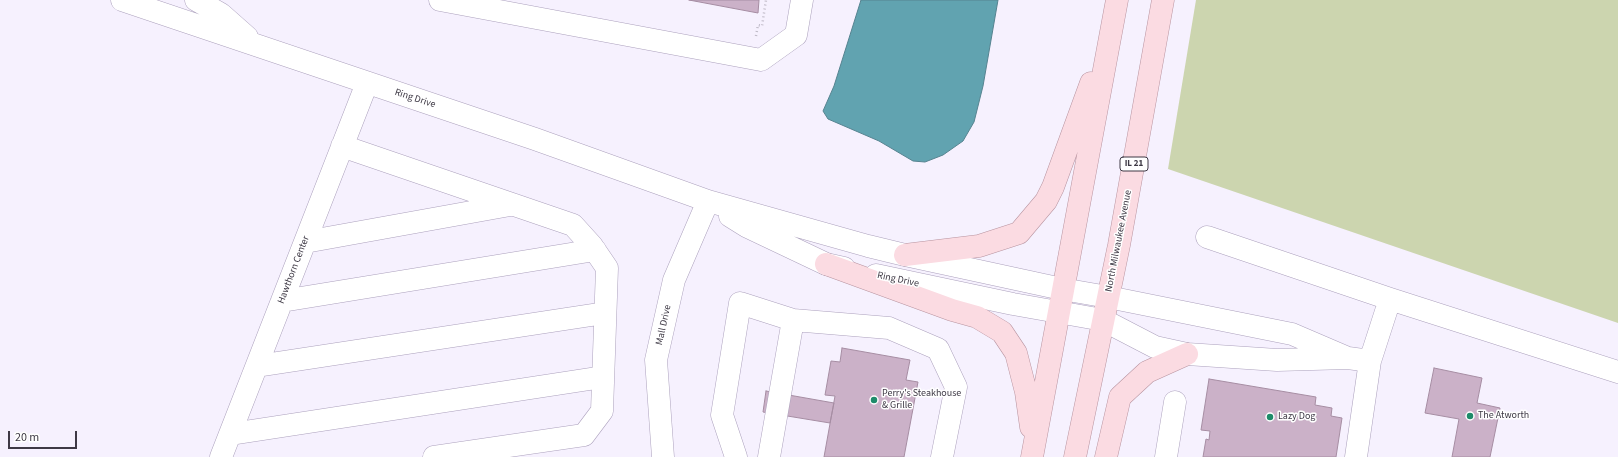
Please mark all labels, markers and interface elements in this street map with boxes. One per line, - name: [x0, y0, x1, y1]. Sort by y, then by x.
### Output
- street label: Ring Drive: [393, 87, 437, 111]
- road number: IL 21: [1120, 157, 1148, 171]
- street label: North Milwaukee Avenue: [1103, 189, 1135, 293]
- street label: Hawthorn Center: [276, 234, 312, 306]
- street label: Ring Drive: [876, 270, 920, 290]
- street label: Mall Drive: [654, 304, 674, 346]
- place label: Perry's Steakhouse & Grille: [882, 388, 961, 412]
- marker: Perry's Steakhouse & Grille: [869, 395, 879, 405]
- place label: The Atworth: [1478, 410, 1529, 422]
- place label: Lazy Dog: [1278, 411, 1315, 423]
- marker: The Atworth: [1465, 411, 1475, 421]
- marker: Lazy Dog: [1265, 412, 1275, 422]
- scale bar: [10, 423, 79, 449]
- text: 20 m: [15, 429, 39, 446]

